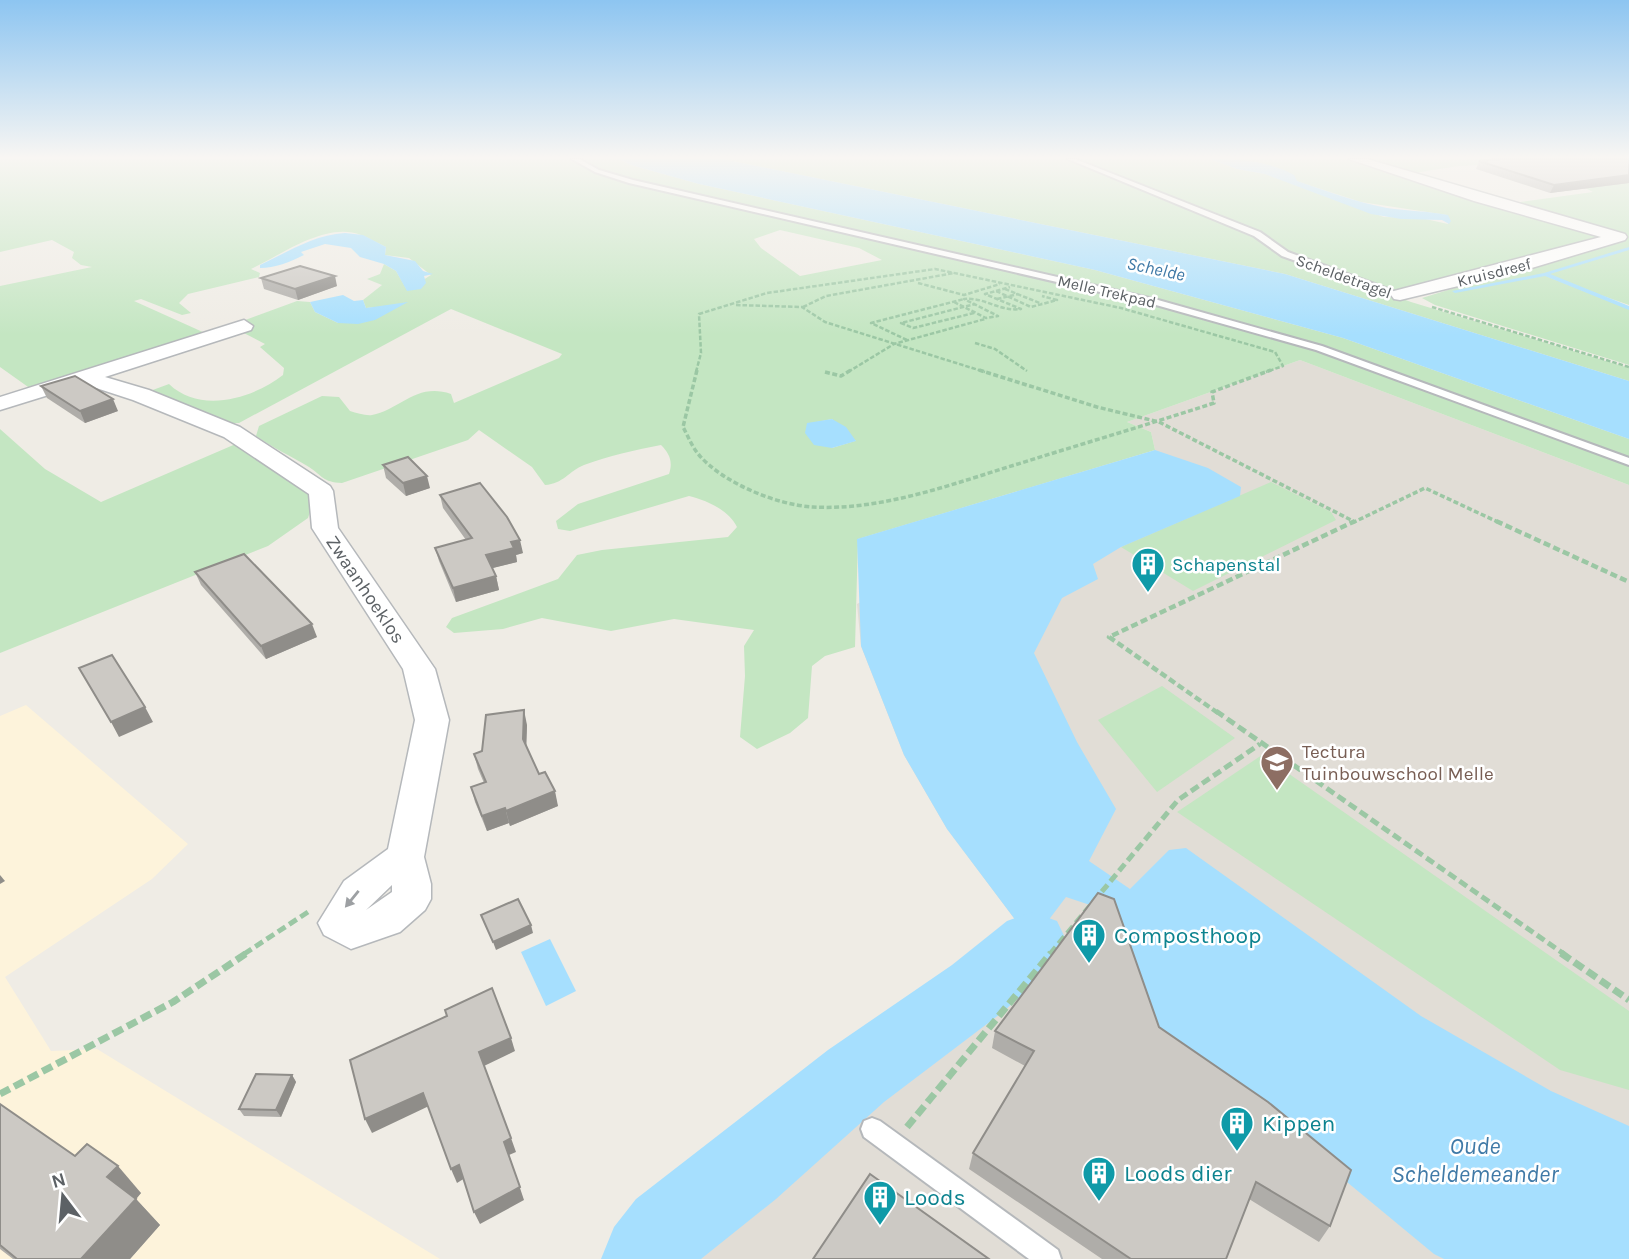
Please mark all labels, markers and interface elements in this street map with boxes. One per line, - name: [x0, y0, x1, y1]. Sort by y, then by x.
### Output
- street label: Scheldetragel: [1293, 250, 1394, 303]
- water label: Schelde: [1125, 252, 1187, 286]
- street label: Kruisdreef: [1455, 254, 1534, 291]
- street label: Melle Trekpad: [1056, 271, 1158, 312]
- street label: Zwaanhoeklos: [321, 531, 409, 648]
- building icon: Schapenstal: [1129, 545, 1167, 594]
- place label: Schapenstal: [1172, 554, 1280, 576]
- place label: Tectura Tuinbouwschool Melle: [1302, 741, 1494, 785]
- school or university icon: Tectura Tuinbouwschool Melle: [1258, 743, 1296, 792]
- one-way arrow: [345, 889, 360, 907]
- building icon: Composthoop: [1070, 916, 1108, 965]
- place label: Composthoop: [1114, 922, 1261, 949]
- building icon: Kippen: [1218, 1104, 1256, 1153]
- place label: Kippen: [1262, 1110, 1335, 1137]
- water label: Oude Scheldemeander: [1392, 1132, 1559, 1188]
- building icon: Loods dier: [1080, 1154, 1118, 1203]
- place label: Loods dier: [1124, 1160, 1232, 1187]
- north arrow: [28, 1161, 98, 1231]
- text: N: [49, 1168, 68, 1193]
- building icon: Loods: [861, 1178, 899, 1227]
- place label: Loods: [904, 1184, 966, 1211]

